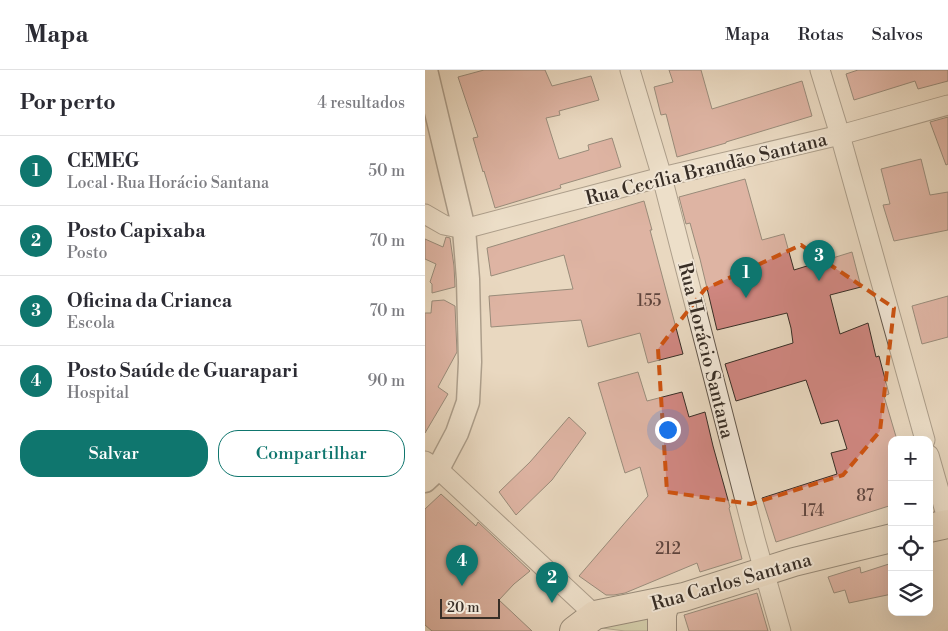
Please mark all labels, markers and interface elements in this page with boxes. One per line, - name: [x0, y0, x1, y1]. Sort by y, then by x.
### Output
- text: Mapa: [25, 20, 88, 50]
- text: Mapa: [725, 23, 770, 46]
- text: Rotas: [798, 23, 844, 46]
- text: Salvos: [872, 23, 923, 46]
- text: Por perto: [20, 90, 116, 116]
- text: 4 resultados: [317, 93, 405, 113]
- street label: Rua Cecília Brandão Santana: [583, 127, 830, 211]
- text: CEMEG: [67, 149, 140, 173]
- text: 1: [32, 161, 40, 181]
- text: 50 m: [368, 161, 405, 181]
- text: Local · Rua Horácio Santana: [67, 173, 269, 193]
- text: Posto Capixaba: [67, 219, 206, 243]
- text: 2: [31, 231, 41, 251]
- text: 70 m: [369, 231, 405, 251]
- pin: 3: [803, 240, 835, 281]
- text: Posto: [67, 243, 107, 263]
- pin: 1: [730, 257, 762, 298]
- street label: Rua Horácio Santana: [672, 260, 740, 441]
- text: Oficina da Crianca: [67, 289, 232, 313]
- house number: 155: [637, 291, 661, 311]
- text: 3: [31, 301, 41, 321]
- text: 70 m: [369, 301, 405, 321]
- text: Escola: [67, 313, 115, 333]
- text: Posto Saúde de Guarapari: [67, 359, 298, 383]
- text: 4: [31, 371, 41, 391]
- text: 90 m: [367, 371, 405, 391]
- text: Hospital: [67, 383, 129, 403]
- your location: [655, 417, 681, 443]
- button: Salvar: [20, 430, 208, 477]
- button: Compartilhar: [218, 430, 405, 477]
- map controls: [888, 436, 933, 616]
- button: +: [888, 436, 933, 481]
- button: −: [888, 481, 933, 526]
- house number: 87: [856, 486, 874, 506]
- house number: 174: [802, 501, 825, 521]
- button: locate: [888, 526, 933, 571]
- house number: 212: [655, 539, 681, 559]
- pin: 4: [446, 545, 478, 586]
- street label: Rua Carlos Santana: [648, 547, 815, 616]
- pin: 2: [536, 562, 568, 603]
- button: layers: [888, 571, 933, 616]
- scale bar: [440, 596, 500, 619]
- text: 20 m: [447, 599, 479, 617]

